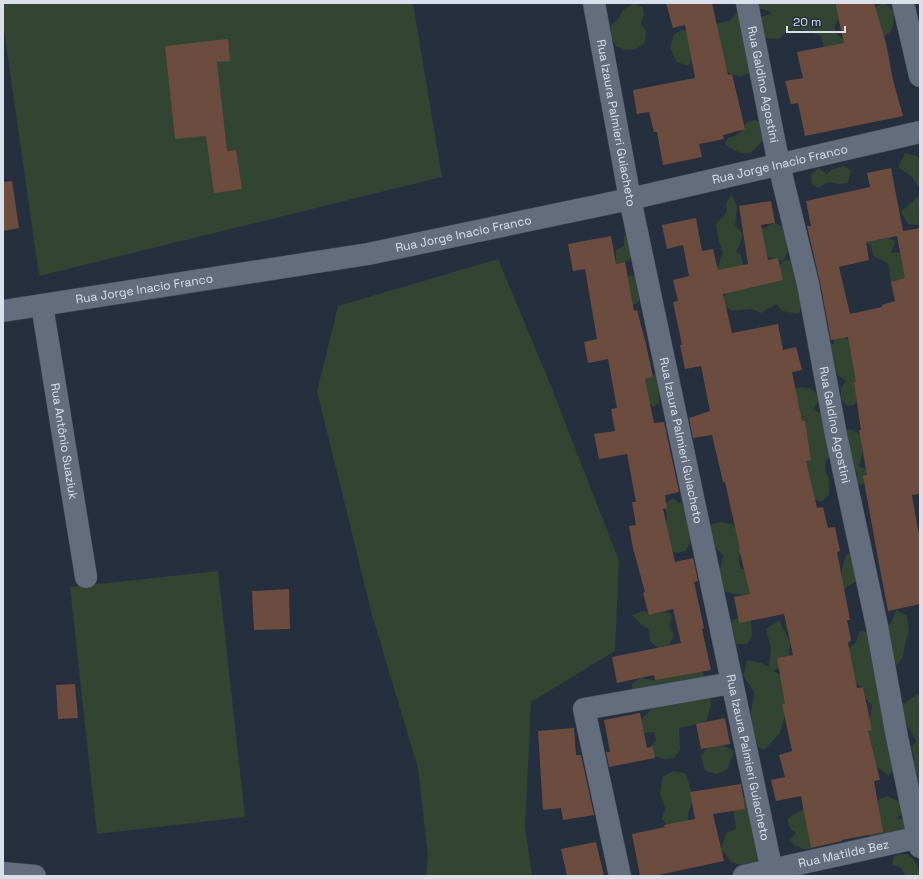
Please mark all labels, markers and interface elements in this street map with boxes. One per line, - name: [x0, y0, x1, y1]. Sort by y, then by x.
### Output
- scale bar: [787, 8, 845, 34]
- text: 20 m: [793, 14, 821, 30]
- street label: Rua Galdino Agostini: [744, 25, 782, 144]
- street label: Rua Izaura Palmieri Guiacheto: [593, 38, 639, 208]
- street label: Rua Jorge Inacio Franco: [710, 141, 849, 188]
- street label: Rua Jorge Inacio Franco: [394, 212, 533, 256]
- street label: Rua Jorge Inacio Franco: [74, 270, 214, 308]
- street label: Rua Izaura Palmieri Guiacheto: [656, 356, 706, 525]
- street label: Rua Galdino Agostini: [815, 365, 854, 485]
- street label: Rua Antônio Suaziuk: [47, 382, 81, 501]
- street label: Rua Izaura Palmieri Guiacheto: [723, 673, 773, 842]
- street label: Rua Matilde Bez: [797, 836, 890, 872]

